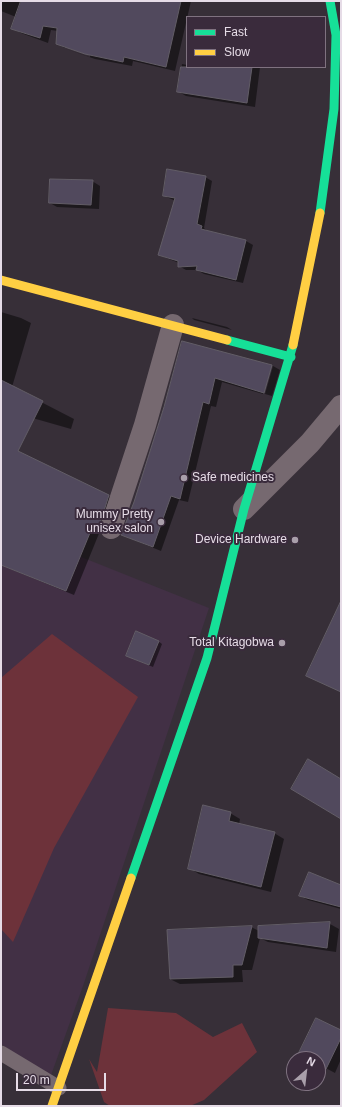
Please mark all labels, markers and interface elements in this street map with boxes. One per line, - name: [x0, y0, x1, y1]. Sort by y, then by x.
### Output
- legend: [186, 16, 326, 68]
- text: Fast: [224, 25, 247, 39]
- text: Slow: [224, 45, 250, 59]
- place label: Safe medicines: [192, 471, 274, 485]
- marker: Safe medicines: [179, 473, 189, 483]
- place label: Mummy Pretty unisex salon: [76, 508, 153, 536]
- marker: Mummy Pretty unisex salon: [156, 517, 166, 527]
- place label: Device Hardware: [195, 533, 287, 547]
- marker: Device Hardware: [290, 535, 300, 545]
- place label: Total Kitagobwa: [189, 636, 274, 650]
- marker: Total Kitagobwa: [277, 638, 287, 648]
- north arrow: [286, 1051, 326, 1091]
- text: N: [305, 1054, 317, 1068]
- scale bar: [18, 1065, 108, 1091]
- text: 20 m: [23, 1073, 50, 1087]

